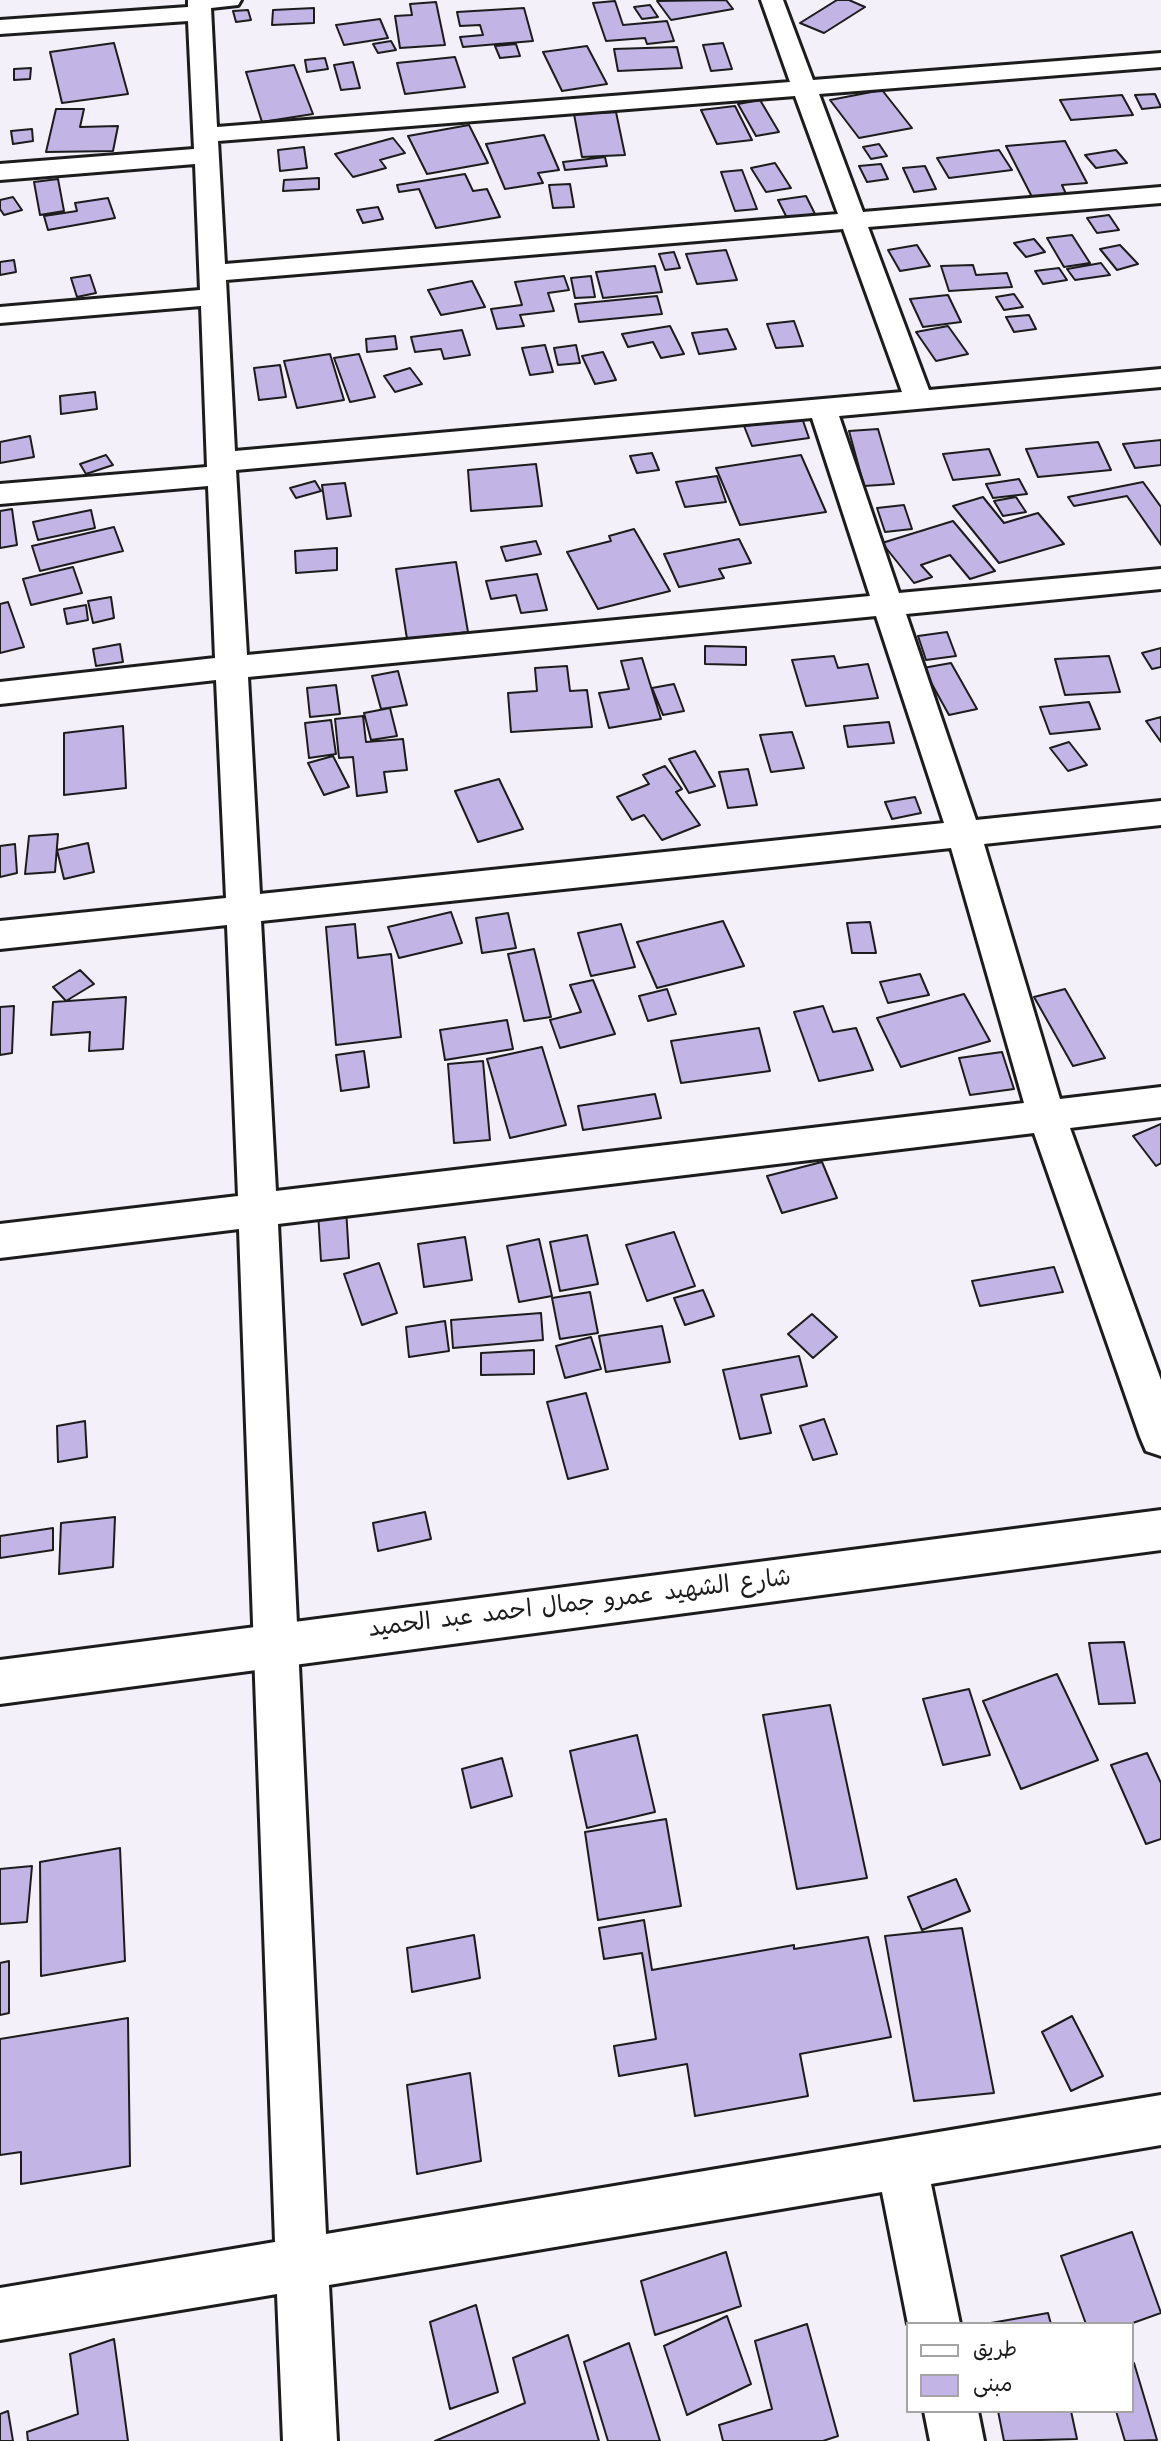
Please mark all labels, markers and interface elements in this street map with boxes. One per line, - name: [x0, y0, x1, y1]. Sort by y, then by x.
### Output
- street label: شارع الشهيد عمرو جمال احمد عبد الحميد: [367, 1566, 793, 1646]
- legend: [906, 2322, 1133, 2413]
- text: طريق: [973, 2334, 1017, 2367]
- text: مبنى: [973, 2369, 1012, 2402]

